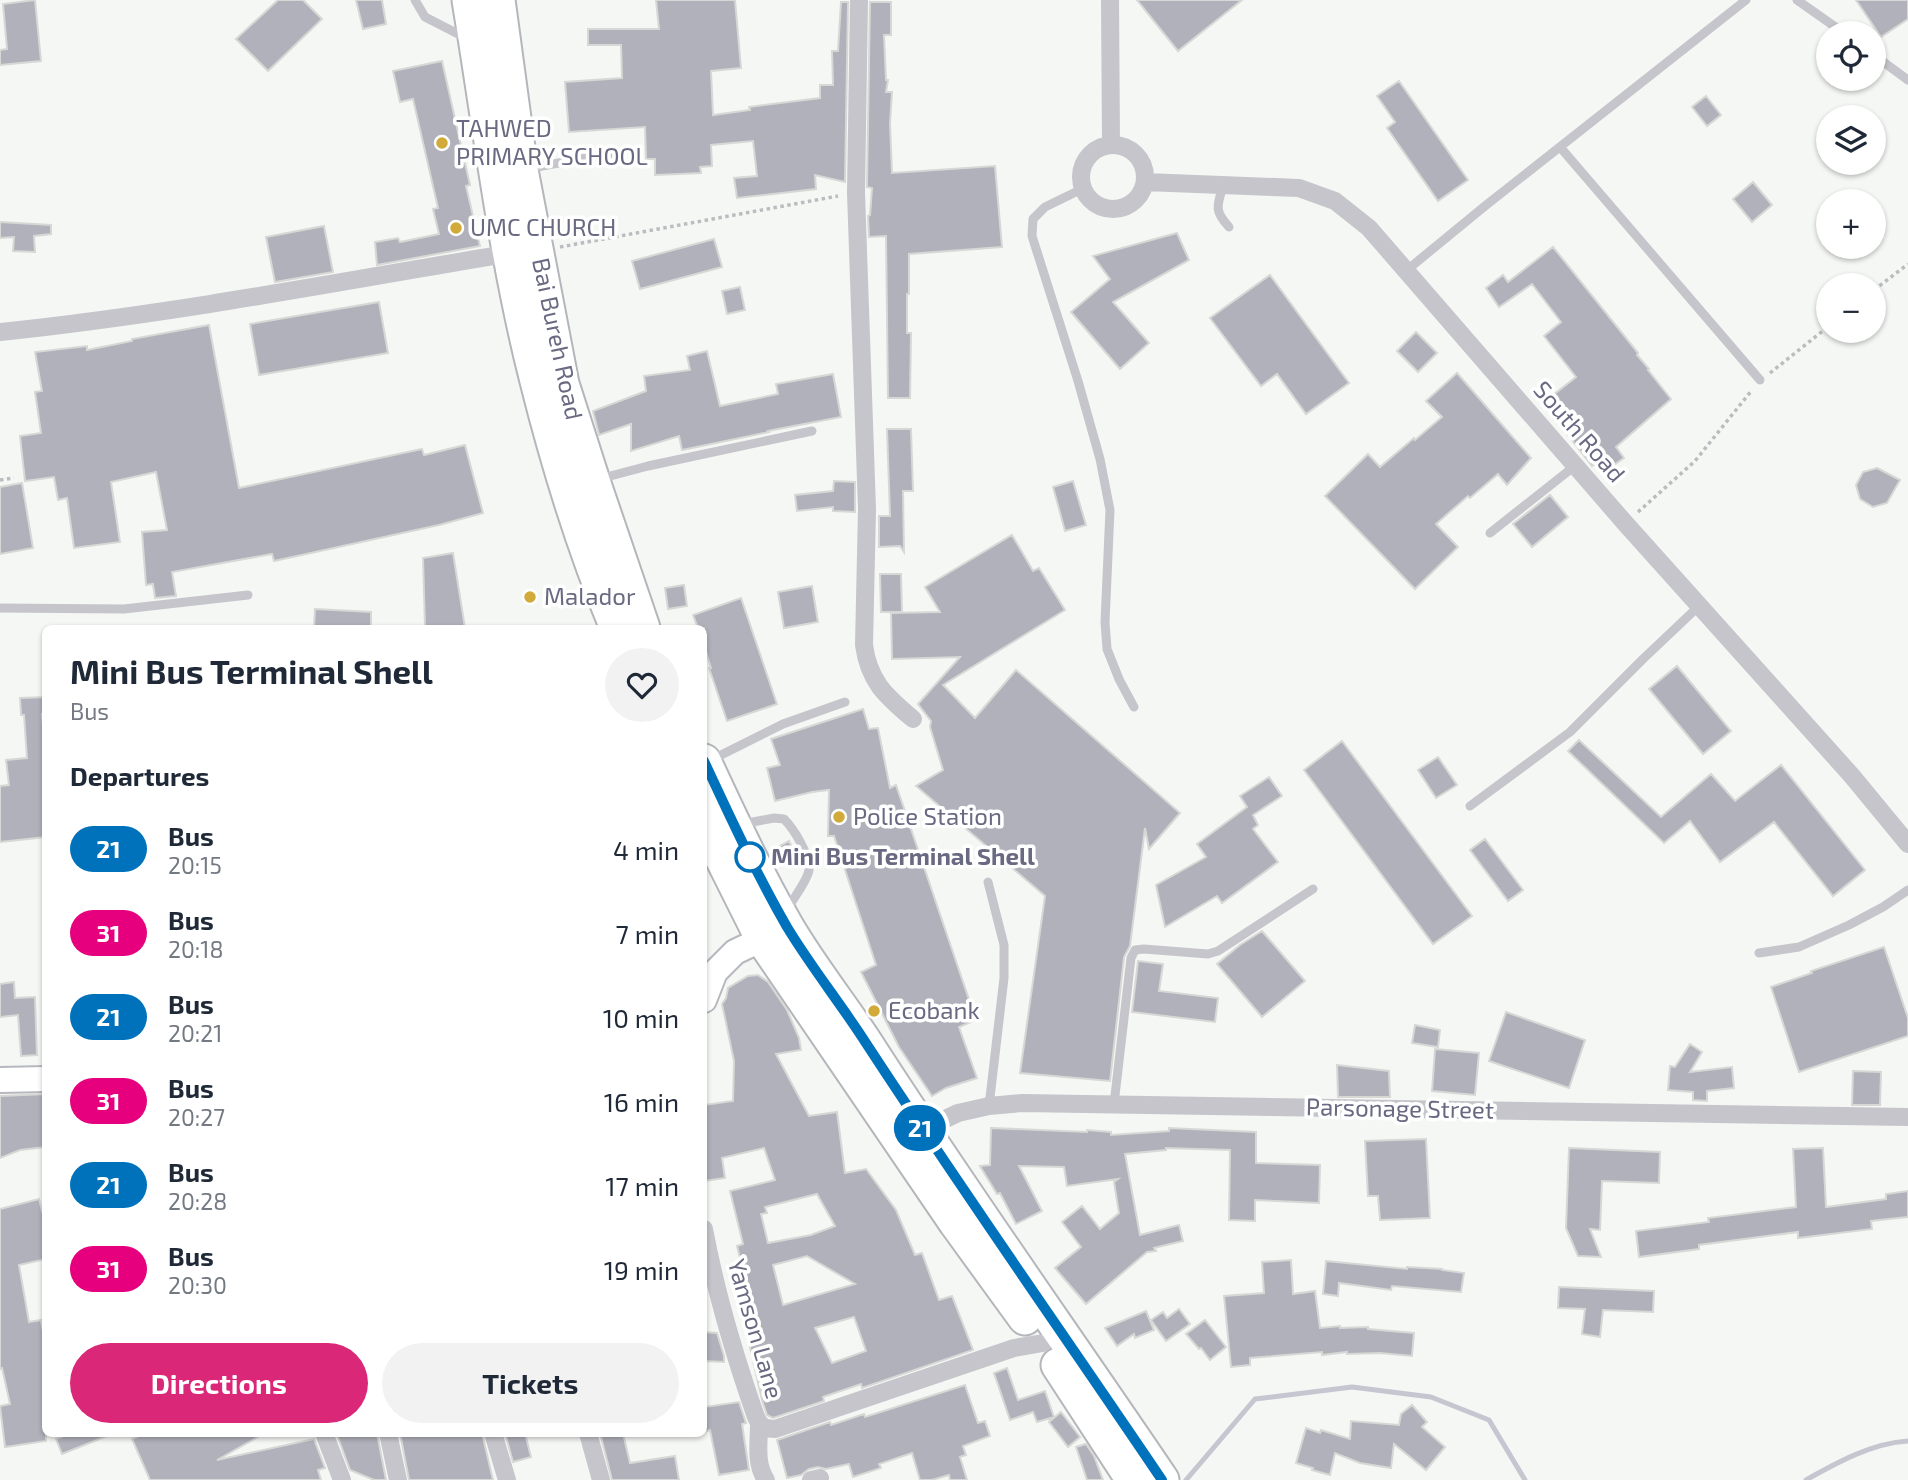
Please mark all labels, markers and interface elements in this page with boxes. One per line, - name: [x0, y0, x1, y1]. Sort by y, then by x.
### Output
- map controls: [1816, 21, 1886, 343]
- button: locate: [1816, 21, 1886, 91]
- button: layers: [1816, 105, 1886, 175]
- place label: TAHWED PRIMARY SCHOOL: [456, 113, 648, 170]
- marker: TAHWED PRIMARY SCHOOL: [434, 135, 450, 151]
- button: +: [1816, 189, 1886, 259]
- place label: UMC CHURCH: [470, 212, 616, 241]
- marker: UMC CHURCH: [448, 220, 464, 236]
- street label: Bai Bureh Road: [527, 255, 590, 422]
- button: −: [1816, 273, 1886, 343]
- street label: South Road: [1528, 375, 1632, 488]
- place label: Malador: [544, 581, 636, 610]
- marker: Malador: [522, 589, 538, 605]
- button: heart: [605, 648, 679, 722]
- text: Mini Bus Terminal Shell: [70, 651, 433, 691]
- text: Bus: [70, 697, 109, 725]
- text: Departures: [70, 760, 209, 791]
- place label: Police Station: [853, 801, 1002, 830]
- marker: Police Station: [831, 809, 847, 825]
- text: Bus: [168, 820, 214, 851]
- text: 21: [96, 834, 121, 863]
- text: 4 min: [613, 834, 679, 865]
- place label: Mini Bus Terminal Shell: [771, 841, 1035, 870]
- marker: Mini Bus Terminal Shell: [735, 842, 765, 872]
- text: 20:15: [168, 851, 222, 879]
- text: Bus: [168, 904, 214, 935]
- text: 31: [97, 918, 120, 947]
- text: 7 min: [616, 918, 679, 949]
- text: 20:18: [168, 935, 223, 963]
- text: Bus: [168, 988, 214, 1019]
- place label: Ecobank: [888, 995, 980, 1024]
- text: 21: [96, 1002, 121, 1031]
- text: 10 min: [603, 1002, 679, 1033]
- marker: Ecobank: [866, 1003, 882, 1019]
- text: 20:21: [168, 1019, 222, 1047]
- text: Bus: [168, 1072, 214, 1103]
- text: 31: [97, 1086, 120, 1115]
- text: 16 min: [604, 1086, 679, 1117]
- street label: Parsonage Street: [1306, 1091, 1494, 1124]
- text: 20:27: [168, 1103, 225, 1131]
- line badge: 21: [888, 1105, 951, 1151]
- text: 21: [908, 1113, 932, 1142]
- text: Bus: [168, 1156, 214, 1187]
- text: 21: [96, 1170, 121, 1199]
- text: 17 min: [605, 1170, 679, 1201]
- text: 20:28: [168, 1187, 227, 1215]
- text: Bus: [168, 1240, 214, 1271]
- text: 31: [97, 1254, 120, 1283]
- text: 19 min: [604, 1254, 679, 1285]
- street label: Yamson Lane: [723, 1255, 790, 1402]
- text: 20:30: [168, 1271, 227, 1299]
- button: Directions: [70, 1343, 368, 1423]
- button: Tickets: [382, 1343, 679, 1423]

